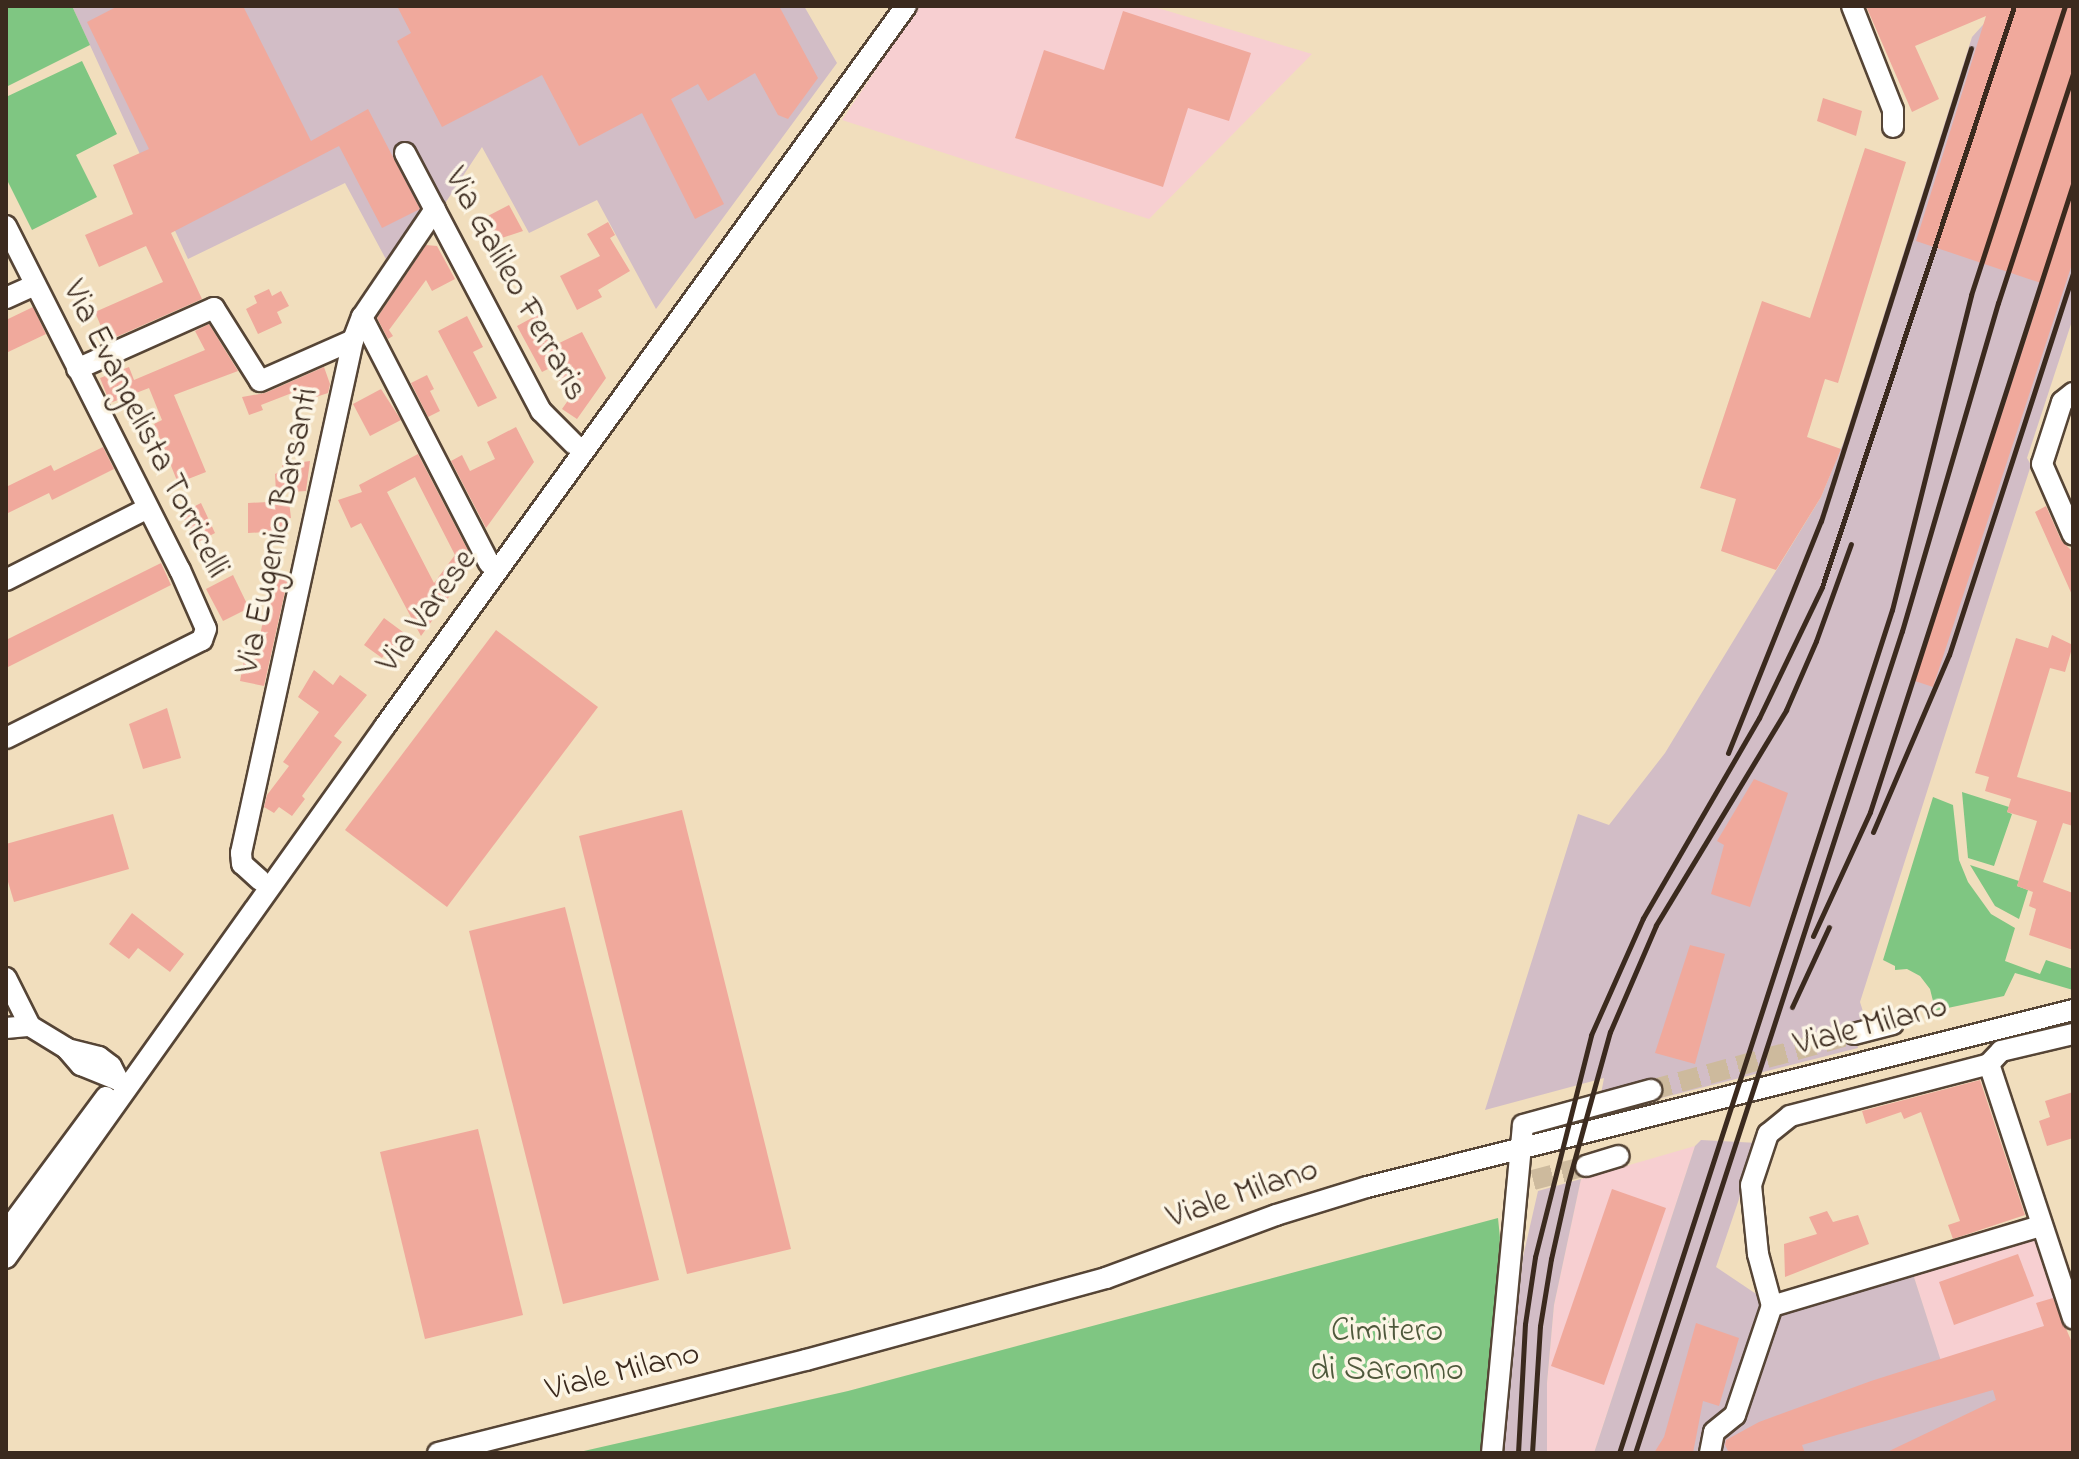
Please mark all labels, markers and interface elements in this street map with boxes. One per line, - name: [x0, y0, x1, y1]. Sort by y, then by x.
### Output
- street label: Via Galileo Ferraris: [433, 161, 595, 409]
- street label: Via Evangelista Torricelli: [51, 274, 237, 586]
- street label: Via Eugenio Barsanti: [229, 384, 329, 678]
- street label: Via Varese: [369, 542, 487, 682]
- street label: Viale Milano: [1790, 987, 1952, 1067]
- street label: Viale Milano: [1162, 1150, 1324, 1240]
- park label: Cimitero di Saronno: [1310, 1312, 1464, 1392]
- street label: Viale Milano: [542, 1334, 704, 1412]

